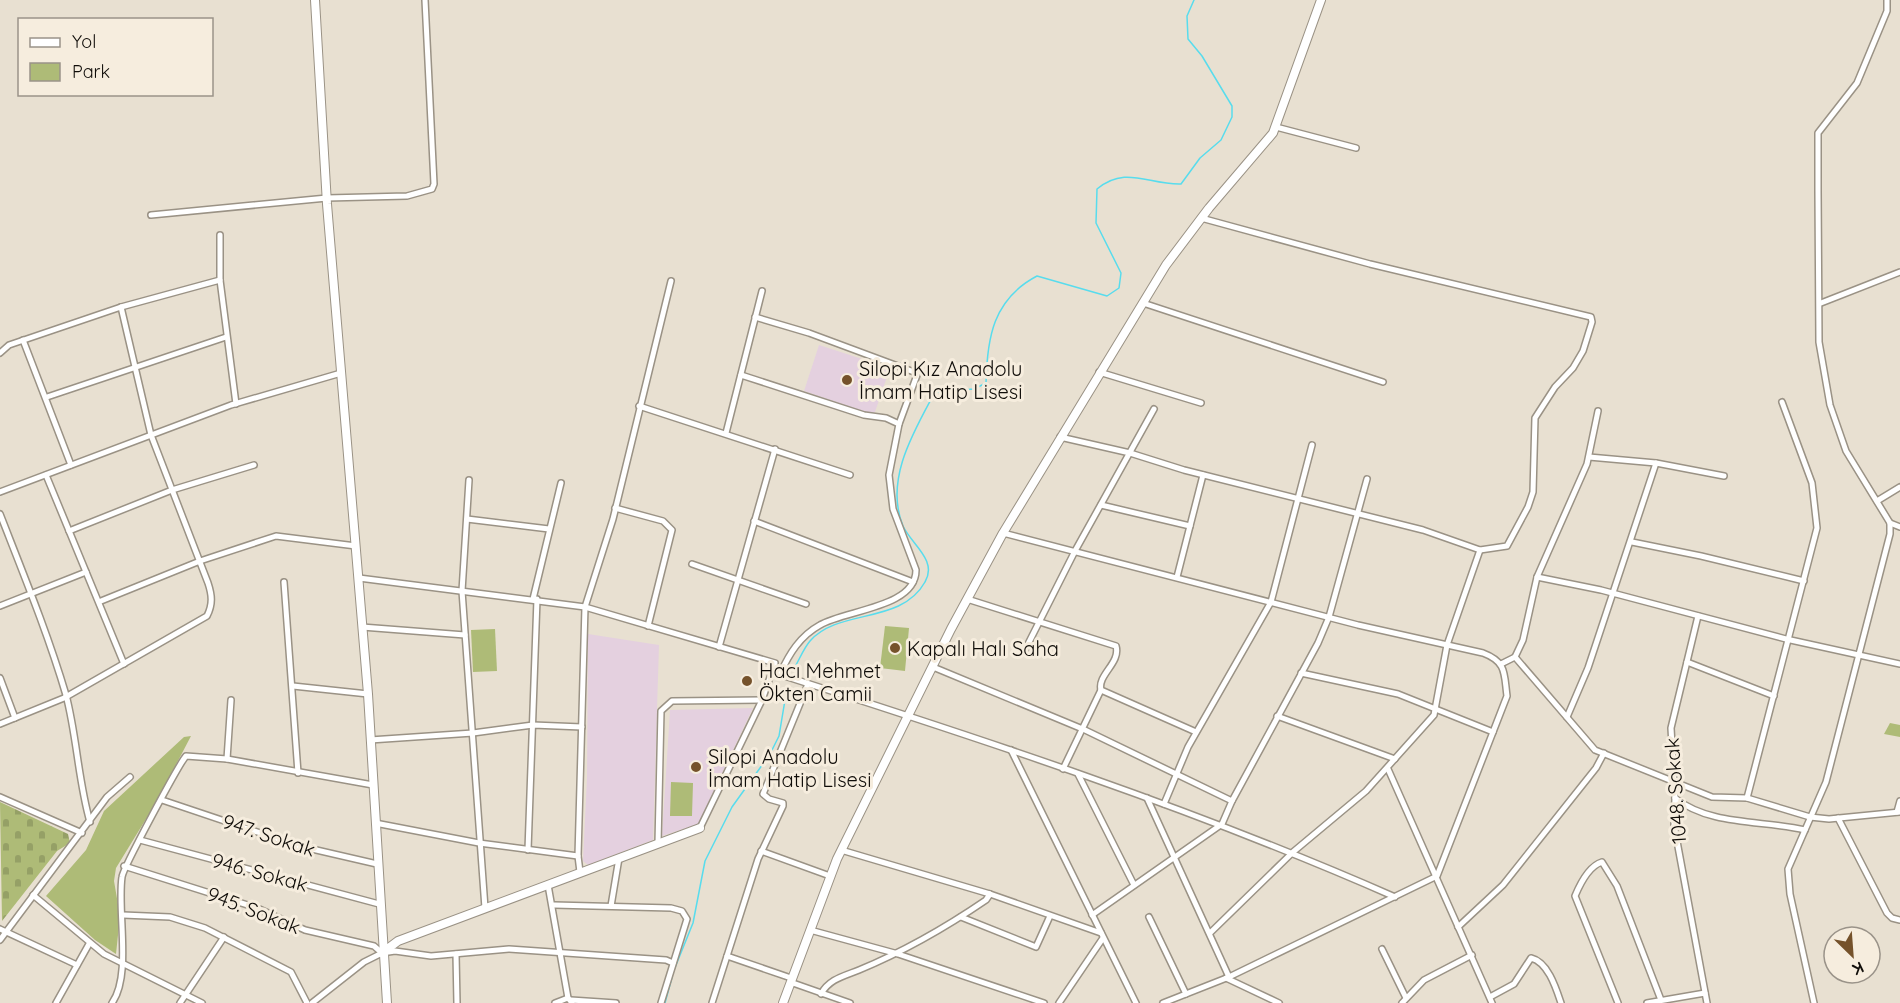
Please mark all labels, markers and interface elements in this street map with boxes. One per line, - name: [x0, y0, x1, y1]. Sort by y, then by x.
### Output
- legend: [18, 18, 213, 96]
- text: Yol: [72, 30, 96, 53]
- text: Park: [72, 60, 110, 83]
- place label: Silopi Kız Anadolu İmam Hatip Lisesi: [859, 356, 1022, 404]
- marker: Silopi Kız Anadolu İmam Hatip Lisesi: [840, 373, 854, 387]
- place label: Kapalı Halı Saha: [907, 636, 1059, 661]
- marker: Kapalı Halı Saha: [888, 641, 902, 655]
- place label: Hacı Mehmet Ökten Camii: [759, 658, 881, 706]
- marker: Hacı Mehmet Ökten Camii: [740, 674, 754, 688]
- street label: 1048. Sokak: [1659, 737, 1691, 845]
- place label: Silopi Anadolu İmam Hatip Lisesi: [708, 744, 871, 792]
- marker: Silopi Anadolu İmam Hatip Lisesi: [689, 760, 703, 774]
- street label: 947. Sokak: [220, 808, 318, 862]
- street label: 946. Sokak: [209, 847, 311, 897]
- street label: 945. Sokak: [204, 881, 304, 939]
- north arrow: [1822, 925, 1882, 985]
- text: K: [1849, 957, 1867, 980]

